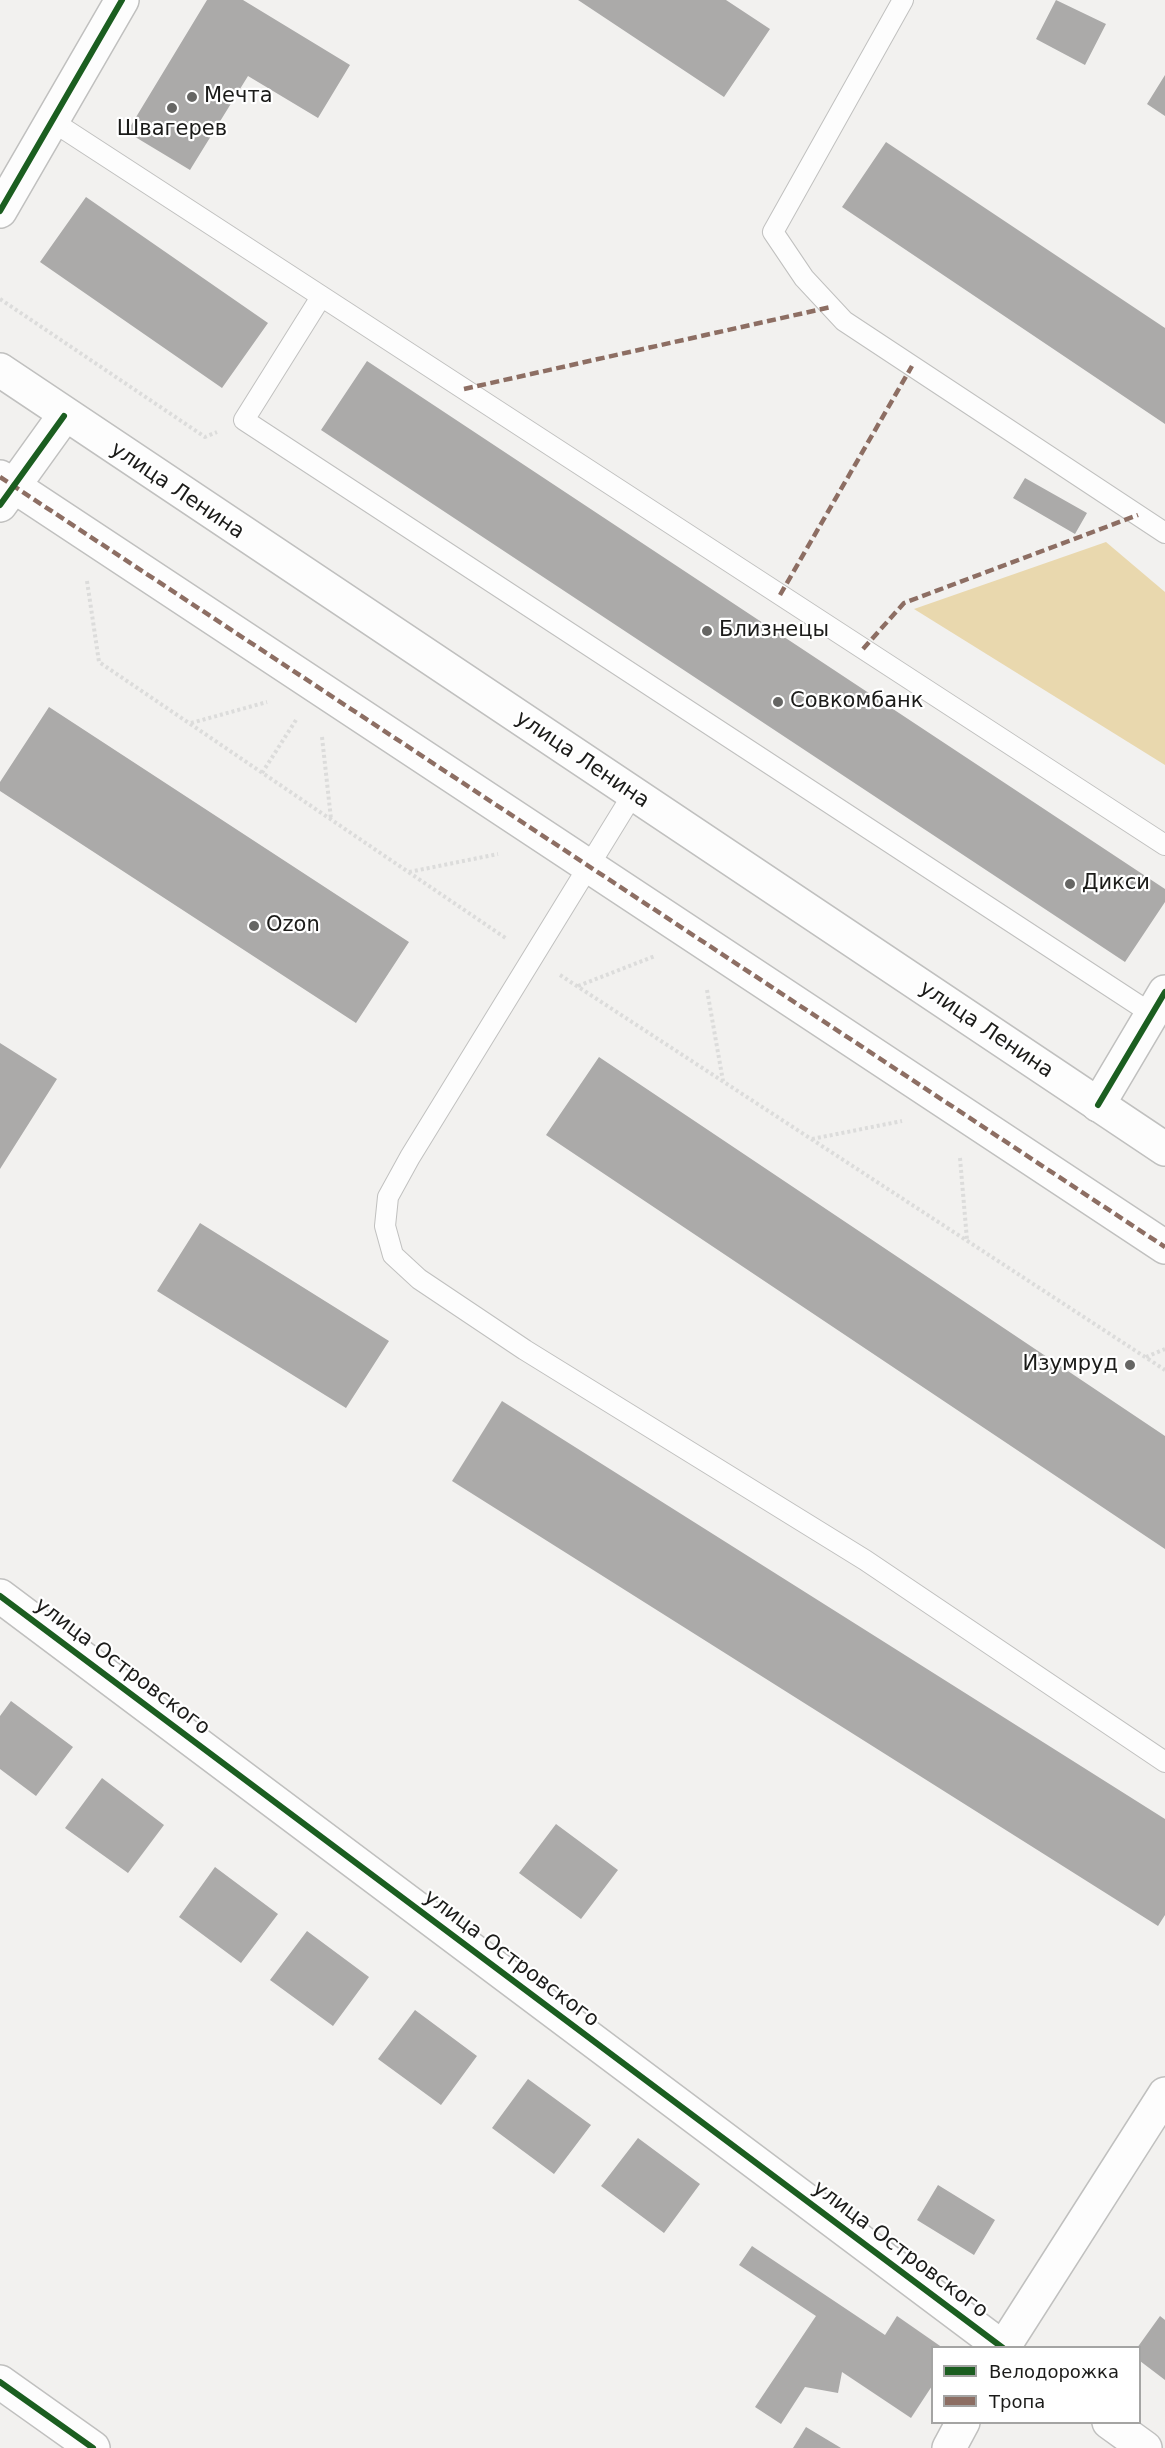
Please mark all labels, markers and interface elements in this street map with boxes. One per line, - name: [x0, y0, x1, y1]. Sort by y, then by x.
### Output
- place label: Мечта: [204, 84, 273, 110]
- marker: Мечта: [185, 90, 199, 104]
- marker: Швагерев: [165, 101, 179, 115]
- place label: Швагерев: [117, 117, 227, 143]
- street label: улица Ленина: [105, 437, 249, 545]
- place label: Близнецы: [719, 618, 829, 644]
- marker: Близнецы: [700, 624, 714, 638]
- place label: Совкомбанк: [790, 689, 923, 715]
- marker: Совкомбанк: [771, 695, 785, 709]
- street label: улица Ленина: [510, 706, 654, 814]
- place label: Дикси: [1082, 871, 1150, 897]
- marker: Дикси: [1063, 877, 1077, 891]
- place label: Ozon: [266, 913, 320, 939]
- marker: Ozon: [247, 919, 261, 933]
- street label: улица Ленина: [914, 976, 1058, 1084]
- place label: Изумруд: [1023, 1352, 1118, 1378]
- marker: Изумруд: [1123, 1358, 1137, 1372]
- street label: улица Островского: [29, 1593, 215, 1741]
- street label: улица Островского: [418, 1885, 604, 2033]
- street label: улица Островского: [807, 2176, 993, 2324]
- legend: [931, 2346, 1141, 2424]
- text: Велодорожка: [989, 2361, 1119, 2382]
- text: Тропа: [989, 2391, 1045, 2412]

